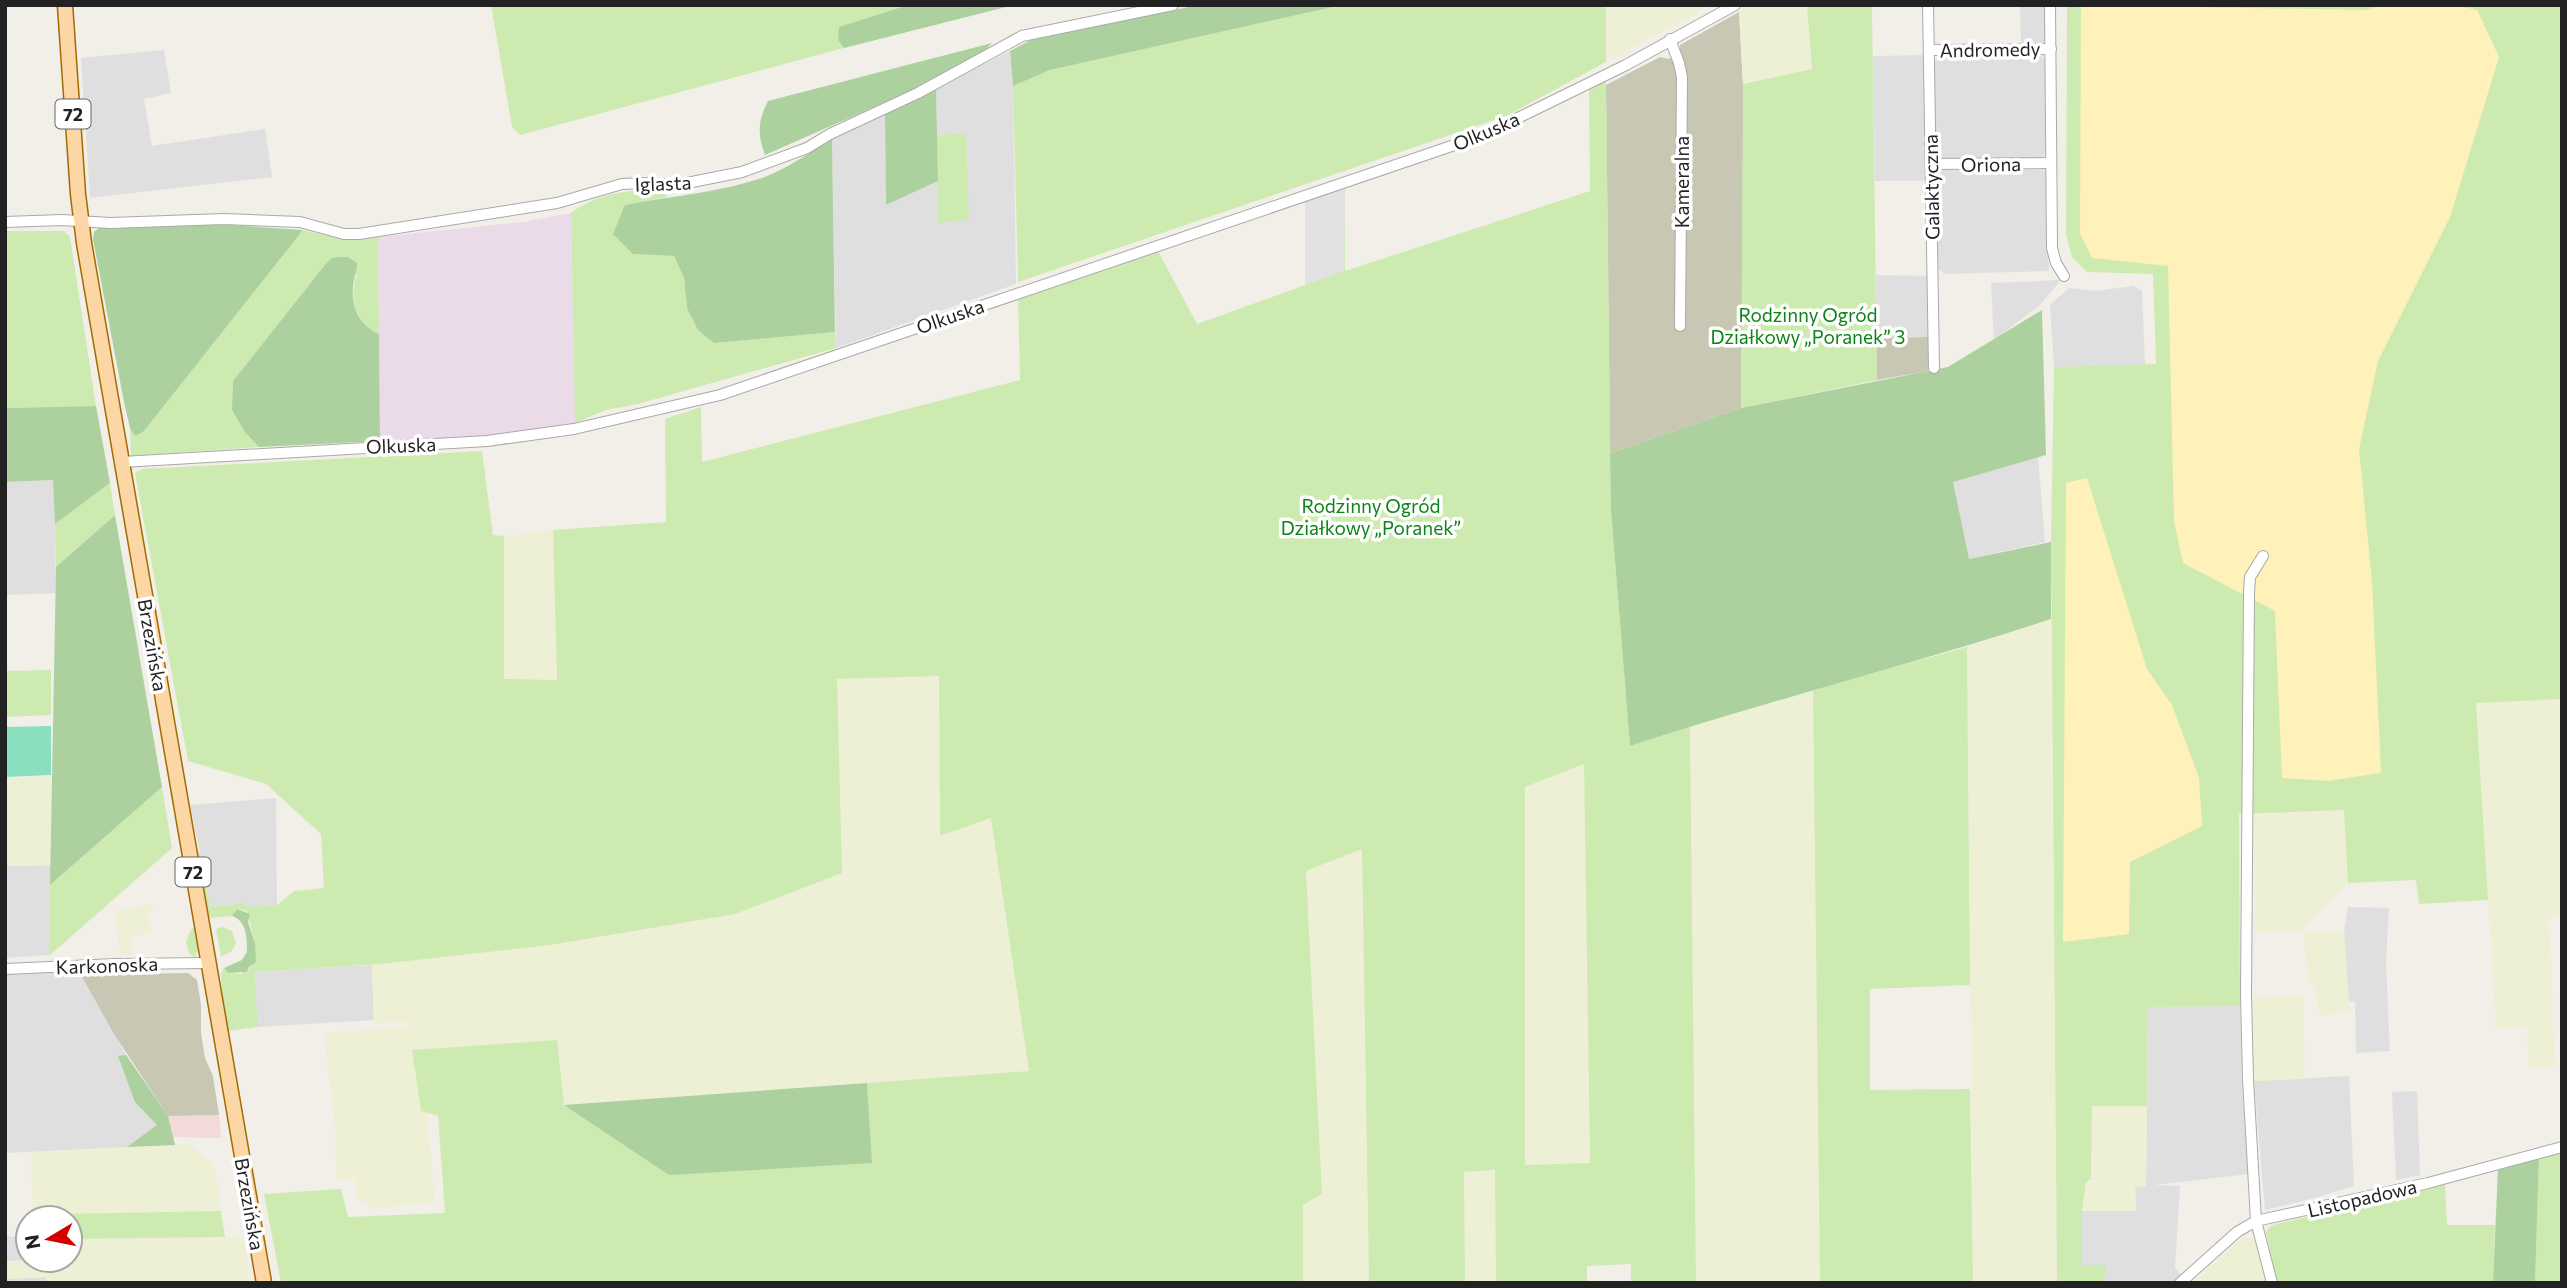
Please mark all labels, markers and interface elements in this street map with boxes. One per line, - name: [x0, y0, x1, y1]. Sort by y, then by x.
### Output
- street label: Andromedy: [1939, 37, 2041, 61]
- road number: 72: [56, 100, 90, 128]
- street label: Olkuska: [1449, 107, 1523, 155]
- street label: Galaktyczna: [1919, 134, 1943, 240]
- street label: Kameralna: [1670, 136, 1693, 228]
- street label: Oriona: [1961, 152, 2021, 176]
- street label: Iglasta: [634, 171, 692, 195]
- street label: Olkuska: [913, 294, 987, 338]
- park label: Rodzinny Ogród Działkowy „Poranek” 3: [1711, 303, 1905, 348]
- street label: Olkuska: [366, 432, 436, 458]
- park label: Rodzinny Ogród Działkowy „Poranek”: [1281, 494, 1461, 539]
- street label: Brzezińska: [134, 597, 172, 693]
- road number: 72: [176, 858, 210, 886]
- street label: Karkonoska: [55, 952, 159, 978]
- street label: Brzezińska: [231, 1156, 269, 1252]
- street label: Listopadowa: [2305, 1174, 2419, 1222]
- north arrow: [14, 1204, 84, 1274]
- text: N: [19, 1233, 44, 1251]

